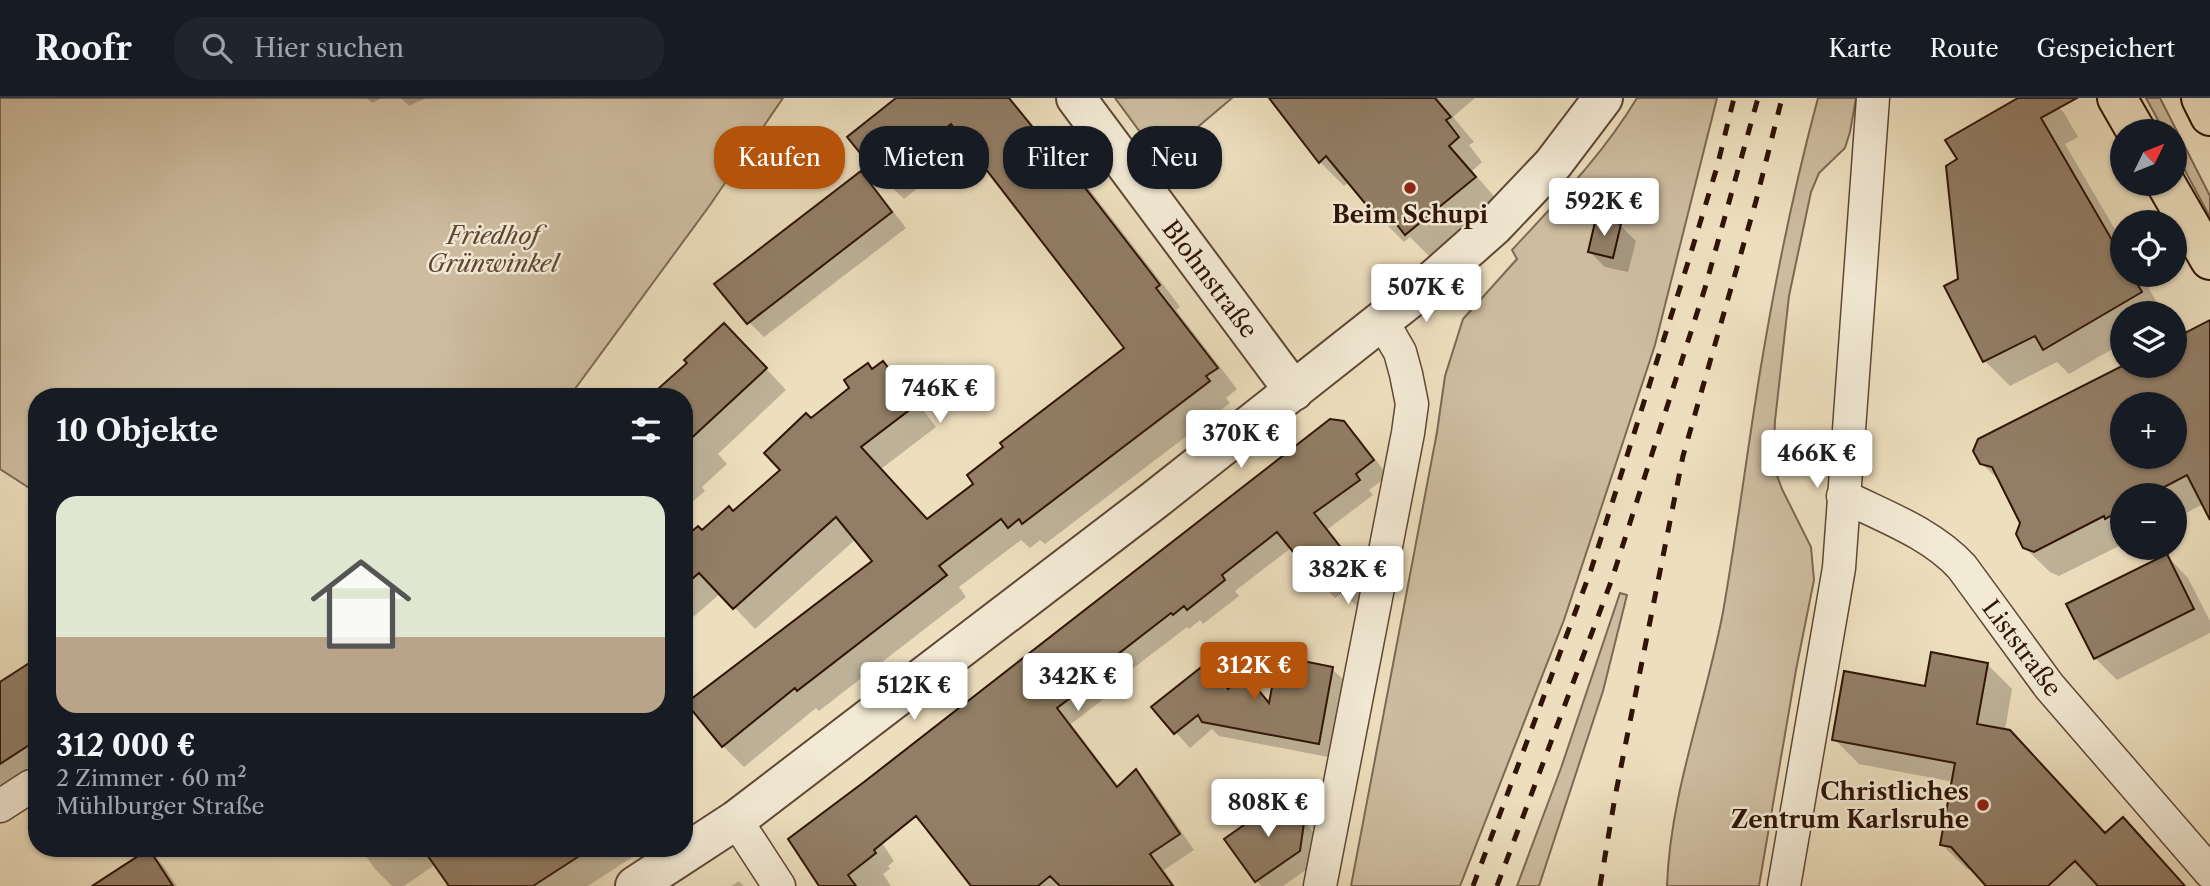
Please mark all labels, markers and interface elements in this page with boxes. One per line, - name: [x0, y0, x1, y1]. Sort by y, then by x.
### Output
- search box: [174, 17, 664, 80]
- text: Roofr: [35, 28, 132, 69]
- icon: search: [198, 29, 236, 67]
- text: Hier suchen: [254, 32, 404, 64]
- text: Karte: [1828, 34, 1892, 63]
- text: Route: [1930, 34, 1999, 63]
- text: Gespeichert: [2037, 34, 2175, 63]
- north arrow: [2110, 119, 2188, 196]
- map controls: [2110, 119, 2187, 560]
- chip: Kaufen: [714, 126, 845, 189]
- chip: Mieten: [859, 126, 989, 189]
- chip: Filter: [1003, 126, 1113, 189]
- chip: Neu: [1127, 126, 1222, 189]
- pin: 592K €: [1547, 178, 1661, 238]
- marker: Beim Schupi: [1402, 180, 1418, 196]
- text: 592K €: [1565, 187, 1643, 215]
- place label: Beim Schupi: [1332, 200, 1489, 229]
- button: locate: [2110, 210, 2187, 287]
- street label: Blohnstraße: [1156, 214, 1264, 344]
- park label: Friedhof Grünwinkel: [427, 221, 561, 278]
- pin: 507K €: [1369, 264, 1483, 324]
- text: 507K €: [1387, 273, 1465, 301]
- button: layers: [2110, 301, 2187, 378]
- pin: 746K €: [883, 366, 997, 425]
- text: 746K €: [902, 374, 978, 402]
- button: +: [2110, 392, 2187, 469]
- pin: 370K €: [1184, 410, 1298, 470]
- icon: filters: [627, 411, 665, 449]
- text: 10 Objekte: [56, 412, 218, 449]
- text: 370K €: [1202, 419, 1280, 447]
- pin: 466K €: [1760, 430, 1874, 490]
- text: 466K €: [1777, 439, 1857, 467]
- button: −: [2110, 483, 2187, 560]
- icon: home: [298, 541, 424, 667]
- pin: 382K €: [1291, 546, 1405, 606]
- text: 382K €: [1309, 555, 1387, 583]
- street label: Liststraße: [1976, 594, 2068, 702]
- pin: 312K €: [1197, 642, 1311, 702]
- text: 312K €: [1216, 651, 1292, 679]
- pin: 342K €: [1021, 654, 1135, 713]
- pin: 512K €: [857, 662, 971, 722]
- text: 342K €: [1039, 662, 1117, 690]
- text: 512K €: [877, 671, 951, 699]
- text: 312 000 €: [56, 727, 196, 764]
- text: 2 Zimmer · 60 m²: [56, 764, 247, 792]
- place label: Christliches Zentrum Karlsruhe: [1731, 777, 1969, 834]
- pin: 808K €: [1211, 780, 1325, 839]
- text: 808K €: [1227, 788, 1309, 816]
- text: Mühlburger Straße: [56, 792, 264, 820]
- marker: Christliches Zentrum Karlsruhe: [1975, 797, 1991, 813]

